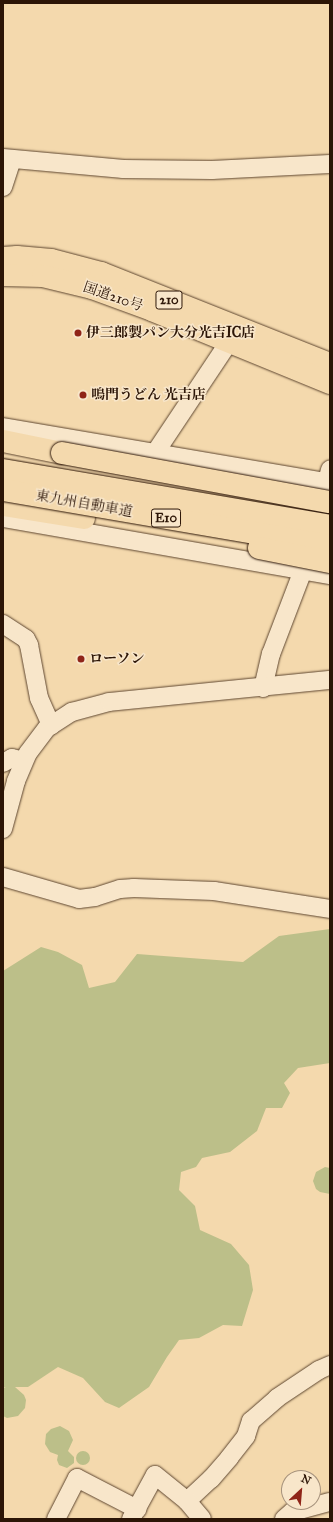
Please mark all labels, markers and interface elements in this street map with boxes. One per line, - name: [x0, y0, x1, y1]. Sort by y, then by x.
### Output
- street label: 国道210号: [81, 279, 145, 315]
- road number: 210: [155, 289, 183, 311]
- place label: 伊三郎製パン大分光吉IC店: [86, 325, 255, 341]
- marker: 伊三郎製パン大分光吉IC店: [73, 328, 83, 338]
- place label: 鳴門うどん 光吉店: [91, 387, 206, 403]
- marker: 鳴門うどん 光吉店: [78, 390, 88, 400]
- street label: 東九州自動車道: [34, 487, 134, 521]
- road number: E10: [151, 507, 181, 529]
- place label: ローソン: [89, 651, 145, 667]
- marker: ローソン: [76, 654, 86, 664]
- north arrow: [281, 1470, 321, 1510]
- text: N: [299, 1472, 313, 1488]

